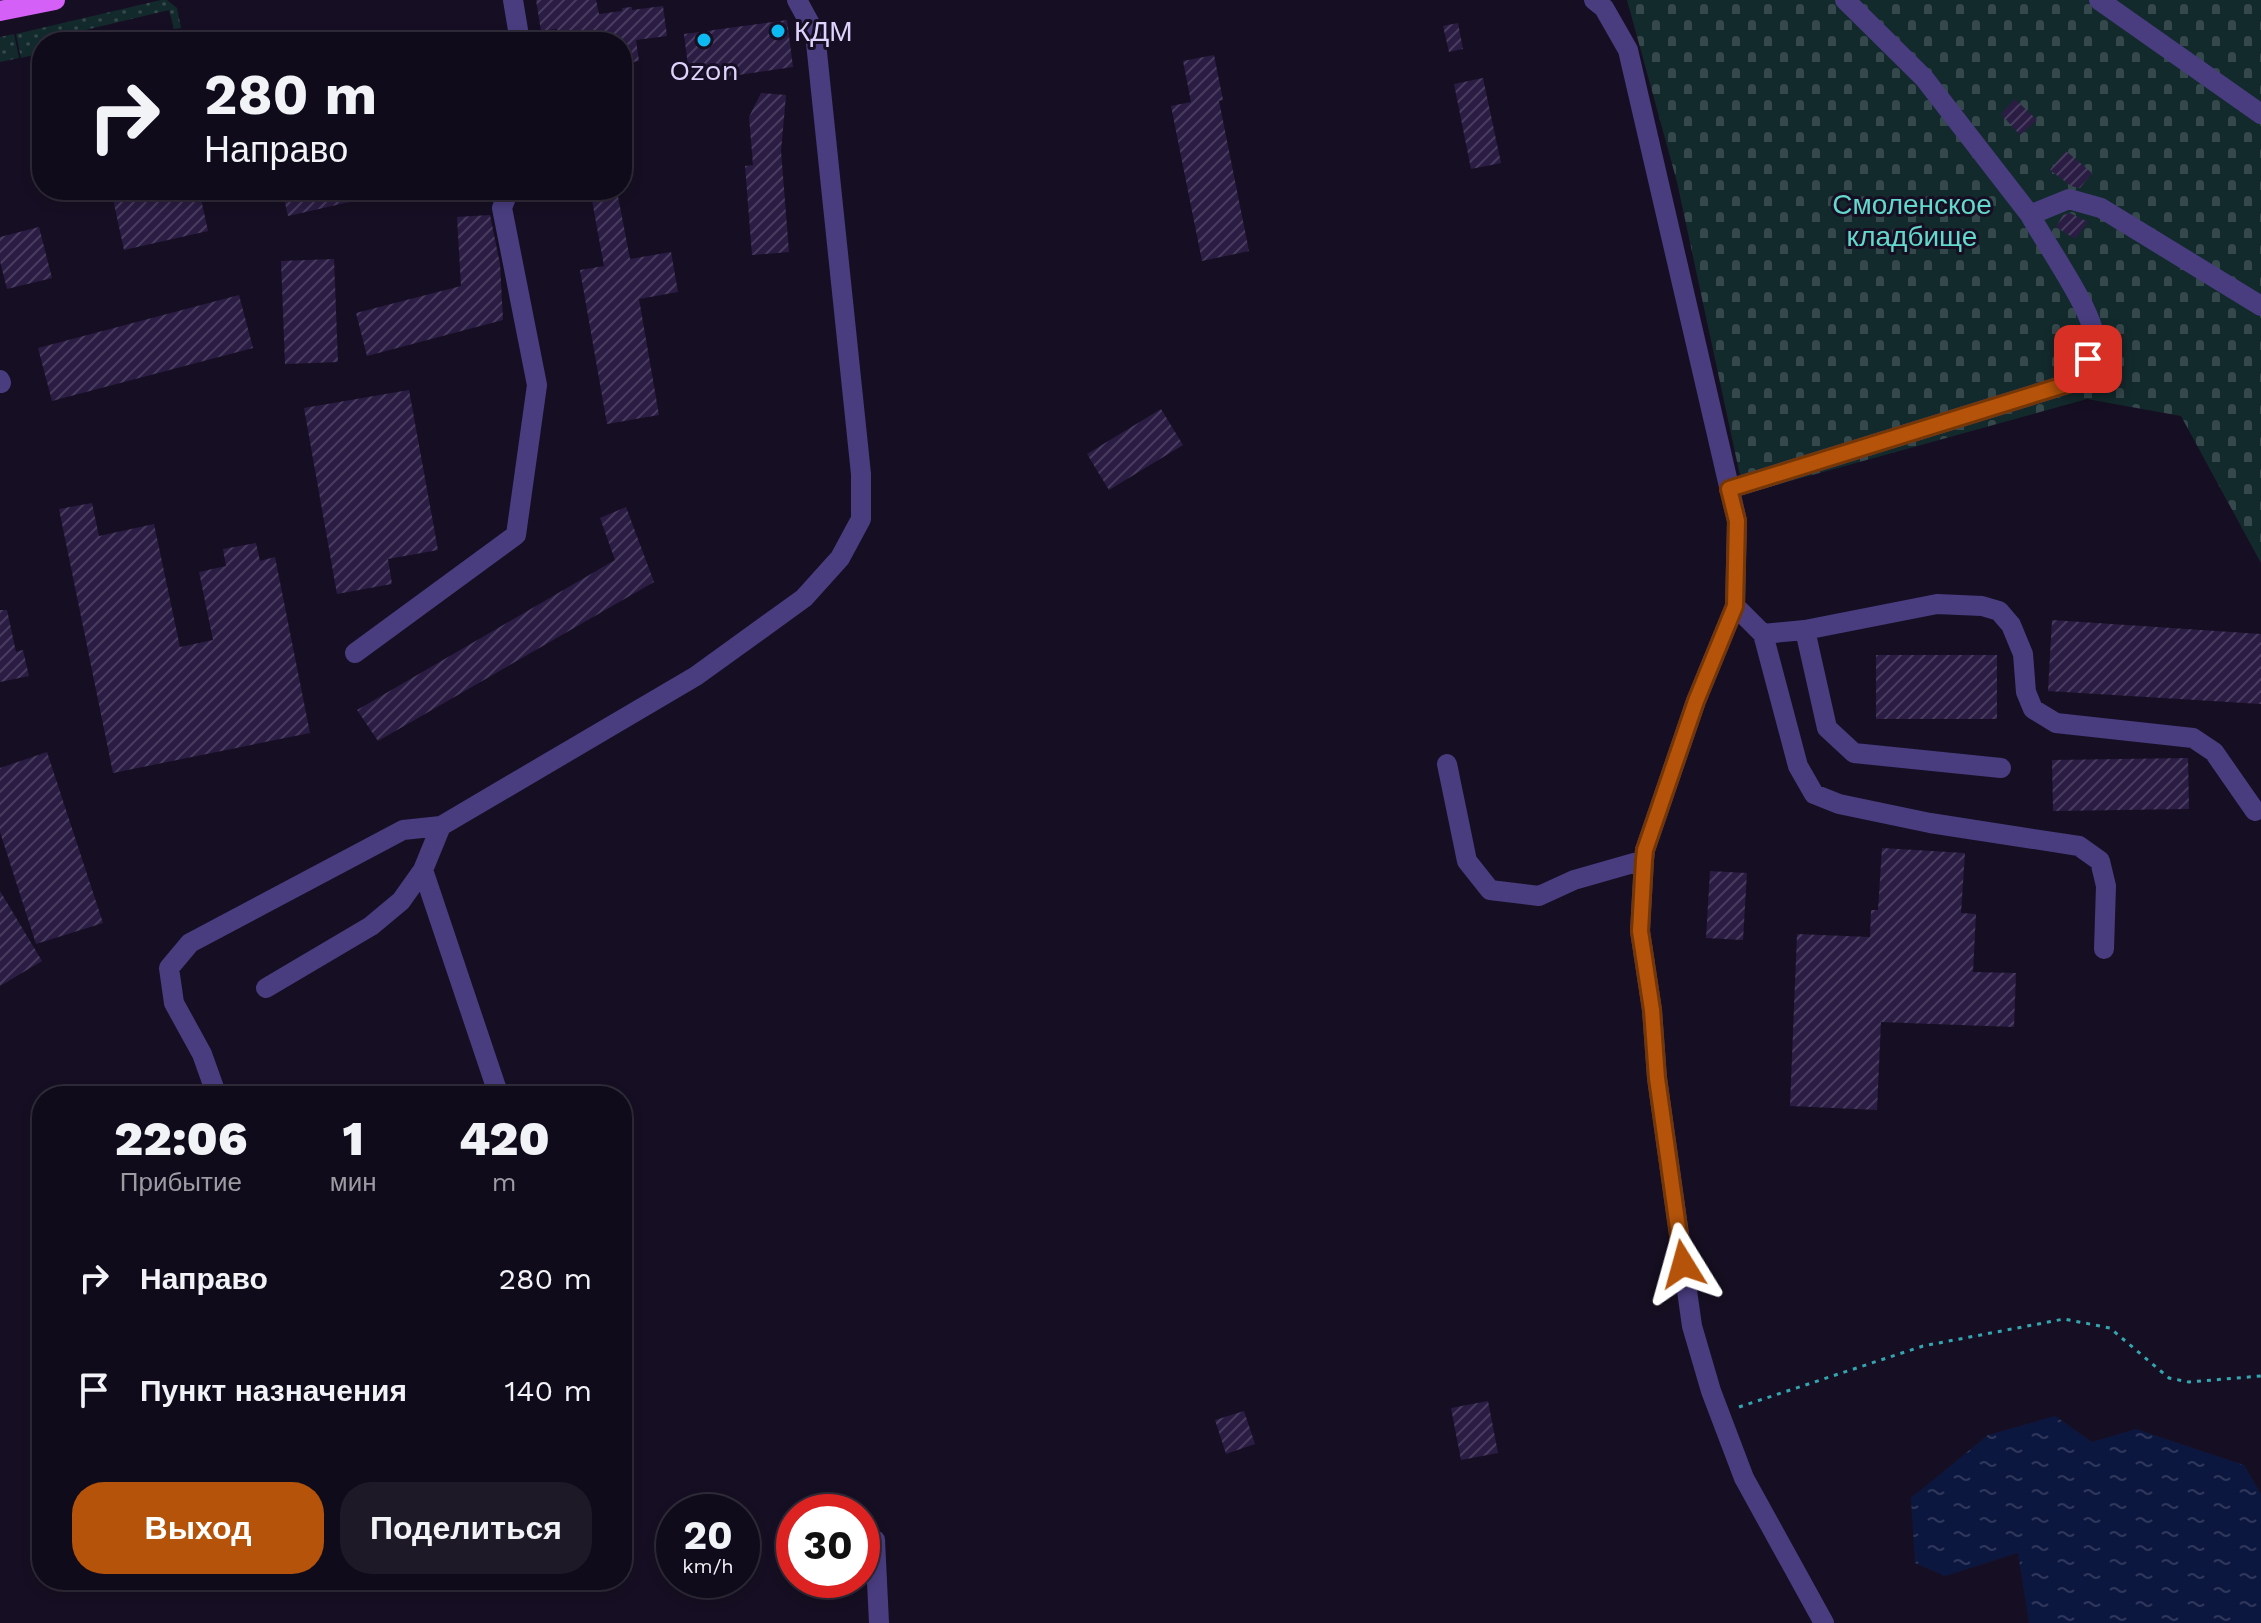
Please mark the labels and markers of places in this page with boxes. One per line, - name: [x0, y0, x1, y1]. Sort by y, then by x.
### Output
- place label: КДМ: [794, 15, 853, 48]
- marker: КДМ: [769, 22, 787, 40]
- marker: Ozon: [695, 31, 713, 49]
- place label: Ozon: [669, 54, 739, 87]
- pin: [2054, 325, 2122, 393]

